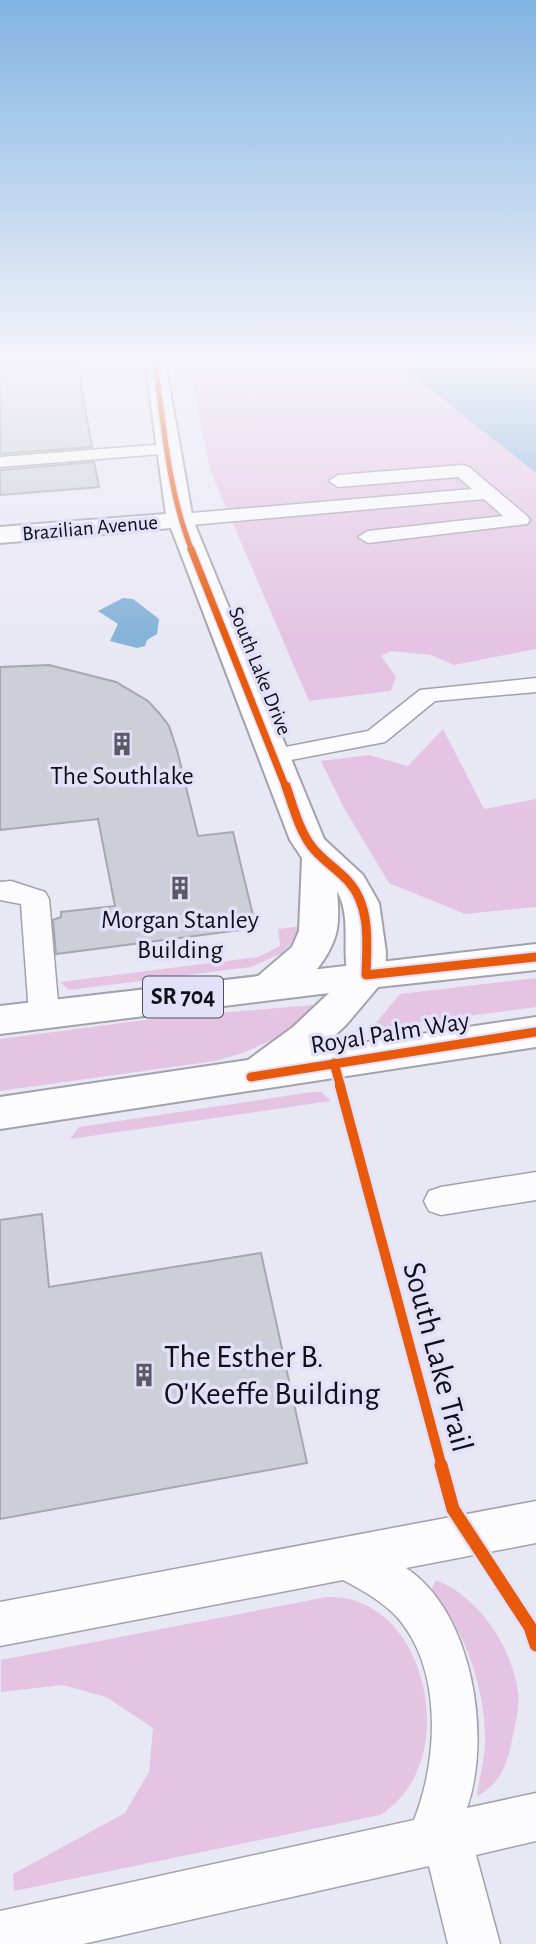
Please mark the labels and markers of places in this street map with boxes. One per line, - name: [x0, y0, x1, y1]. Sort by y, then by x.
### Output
- building icon: The Southlake: [108, 730, 136, 758]
- place label: The Southlake: [50, 763, 194, 789]
- building icon: Morgan Stanley Building: [166, 874, 194, 902]
- place label: Morgan Stanley Building: [101, 907, 259, 963]
- place label: The Esther B. O'Keeffe Building: [164, 1341, 380, 1410]
- building icon: The Esther B. O'Keeffe Building: [130, 1361, 158, 1389]

